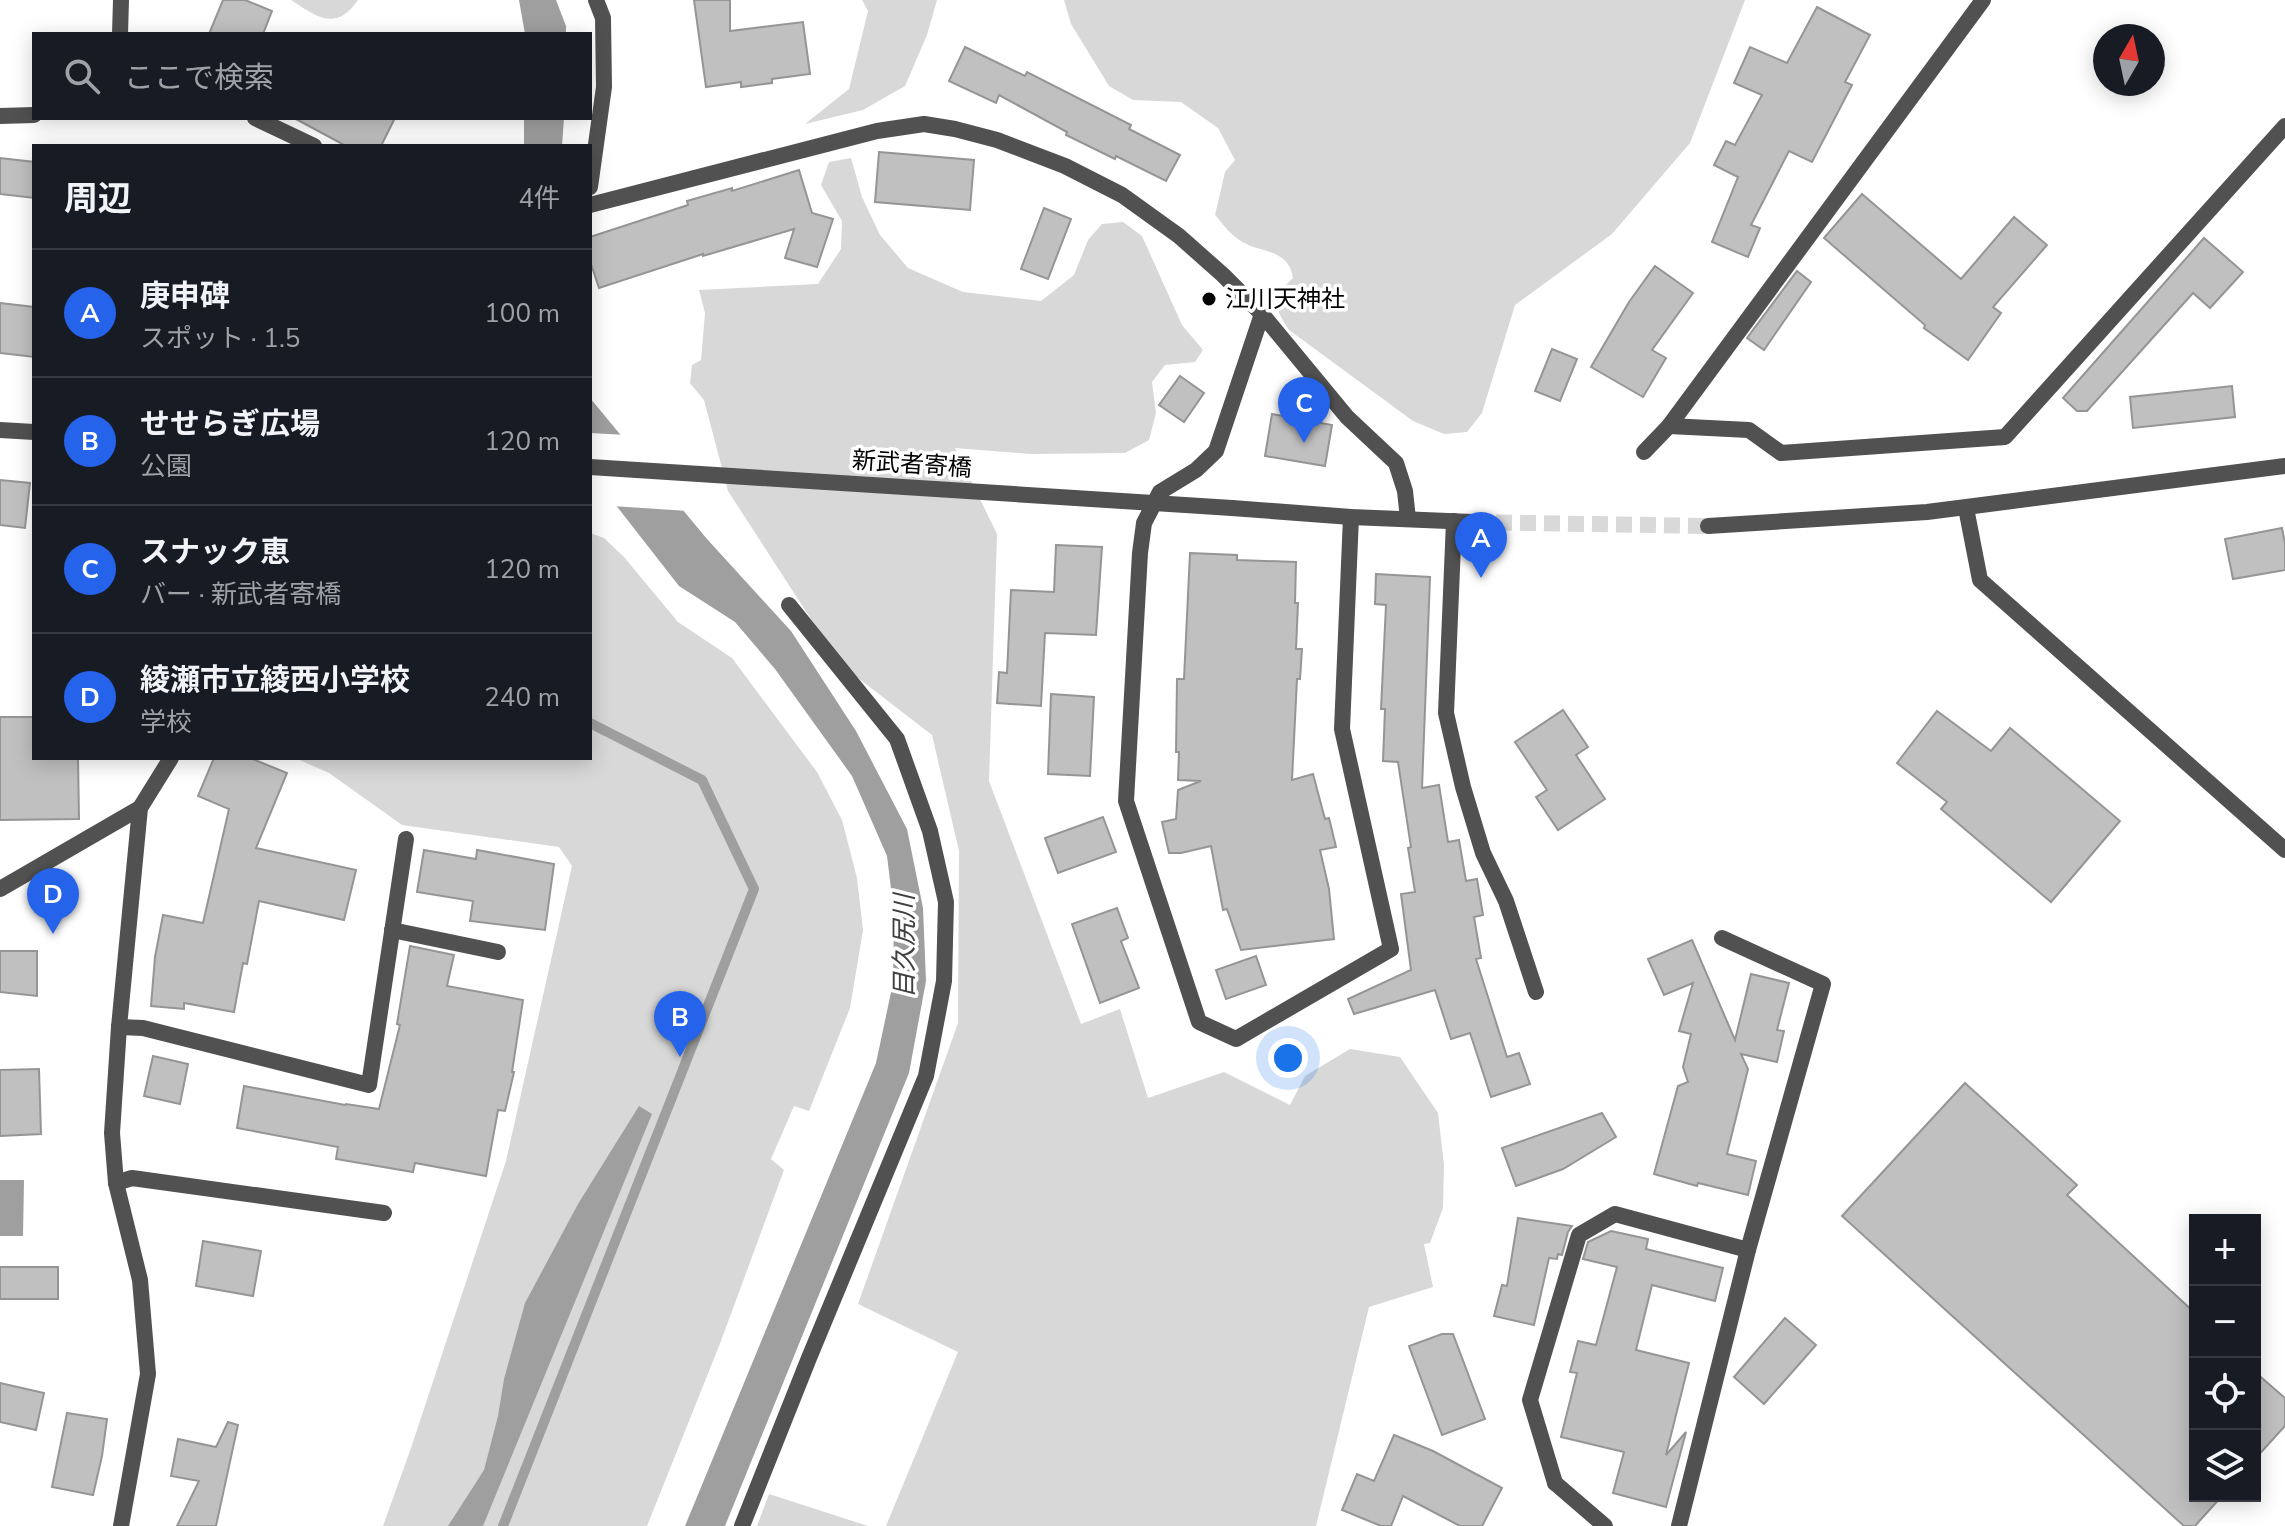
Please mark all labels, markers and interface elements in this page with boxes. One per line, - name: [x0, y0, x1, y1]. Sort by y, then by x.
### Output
- north arrow: [2093, 24, 2165, 96]
- search box: [32, 32, 592, 120]
- icon: search: [60, 54, 104, 98]
- text: ここで検索: [124, 58, 274, 99]
- text: 周辺: [64, 176, 132, 222]
- text: 4件: [518, 181, 560, 216]
- text: 庚申碑: [140, 276, 230, 317]
- place label: 江川天神社: [1225, 283, 1345, 315]
- marker: 江川天神社: [1200, 290, 1218, 308]
- text: A: [80, 296, 100, 331]
- text: 100 m: [484, 296, 560, 331]
- text: スポット · 1.5: [140, 321, 300, 356]
- pin: C: [1278, 377, 1330, 443]
- text: せせらぎ広場: [140, 404, 320, 445]
- text: B: [81, 424, 99, 459]
- text: 120 m: [484, 424, 560, 459]
- street label: 新武者寄橋: [851, 444, 973, 484]
- text: 公園: [140, 449, 192, 484]
- pin: A: [1455, 512, 1507, 578]
- text: スナック恵: [140, 532, 290, 573]
- text: C: [81, 552, 99, 587]
- text: 120 m: [484, 552, 560, 587]
- text: バー · 新武者寄橋: [140, 577, 341, 612]
- text: 綾瀬市立綾西小学校: [140, 660, 410, 701]
- text: D: [80, 680, 100, 715]
- text: 240 m: [484, 680, 560, 715]
- text: 学校: [140, 705, 192, 740]
- pin: D: [27, 868, 79, 934]
- water label: 目久尻川: [887, 891, 922, 998]
- pin: B: [654, 991, 706, 1057]
- your location: [1268, 1038, 1308, 1078]
- map controls: [2189, 1214, 2261, 1502]
- button: +: [2189, 1214, 2261, 1286]
- button: −: [2189, 1286, 2261, 1358]
- button: locate: [2189, 1358, 2261, 1430]
- button: layers: [2189, 1430, 2261, 1502]

